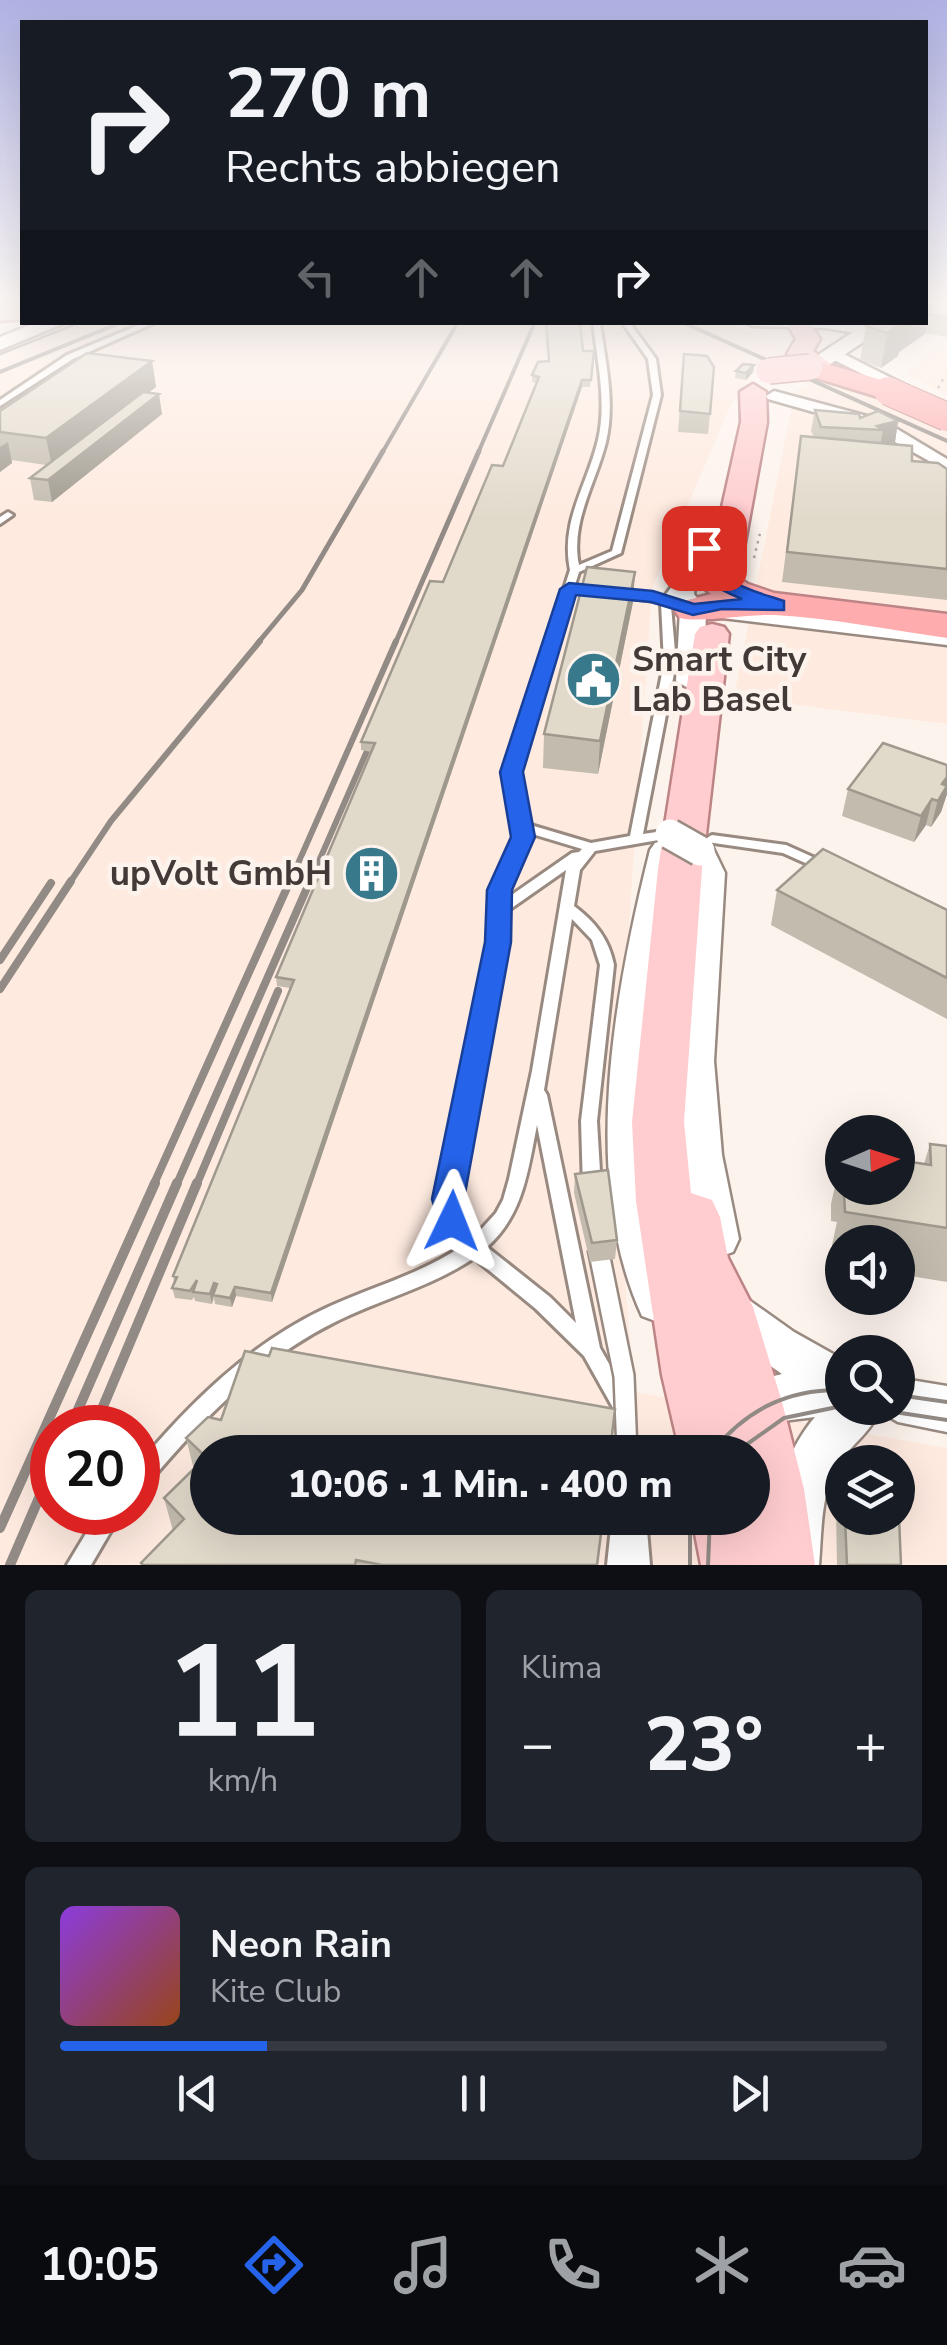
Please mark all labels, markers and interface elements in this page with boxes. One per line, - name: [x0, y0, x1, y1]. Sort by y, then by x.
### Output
- text: 270 m: [225, 46, 431, 142]
- icon: right: [60, 60, 190, 190]
- text: Rechts abbiegen: [225, 137, 560, 198]
- icon: left: [289, 250, 344, 305]
- icon: ahead: [394, 250, 449, 305]
- icon: ahead: [499, 250, 554, 305]
- icon: right: [604, 250, 659, 305]
- pin: [662, 506, 747, 591]
- icon: arrive: [677, 521, 732, 576]
- place label: Smart City Lab Basel: [632, 636, 807, 723]
- public building icon: Smart City Lab Basel: [563, 649, 623, 709]
- building icon: upVolt GmbH: [341, 843, 401, 903]
- place label: upVolt GmbH: [110, 850, 332, 897]
- north arrow: [825, 1115, 915, 1205]
- map controls: [825, 1115, 915, 1535]
- position arrow: [400, 1169, 504, 1273]
- button: sound: [825, 1225, 915, 1315]
- button: search: [825, 1335, 915, 1425]
- speed limit sign: 20: [30, 1405, 160, 1535]
- button: layers: [825, 1445, 915, 1535]
- text: 10:06 · 1 Min. · 400 m: [287, 1459, 673, 1510]
- text: 11: [165, 1605, 321, 1782]
- text: Klima: [521, 1646, 602, 1689]
- text: 23°: [645, 1694, 763, 1796]
- text: −: [521, 1707, 554, 1782]
- text: +: [854, 1707, 887, 1782]
- text: km/h: [208, 1759, 278, 1802]
- text: Neon Rain: [210, 1919, 392, 1970]
- text: Kite Club: [210, 1970, 341, 2013]
- icon: previous: [170, 2066, 225, 2121]
- icon: pause: [446, 2066, 501, 2121]
- icon: next: [722, 2066, 777, 2121]
- icon: directions: [239, 2230, 309, 2300]
- icon: music: [388, 2230, 458, 2300]
- icon: phone: [538, 2230, 608, 2300]
- icon: climate: [687, 2230, 757, 2300]
- icon: car: [837, 2230, 907, 2300]
- text: 10:05: [40, 2235, 159, 2296]

